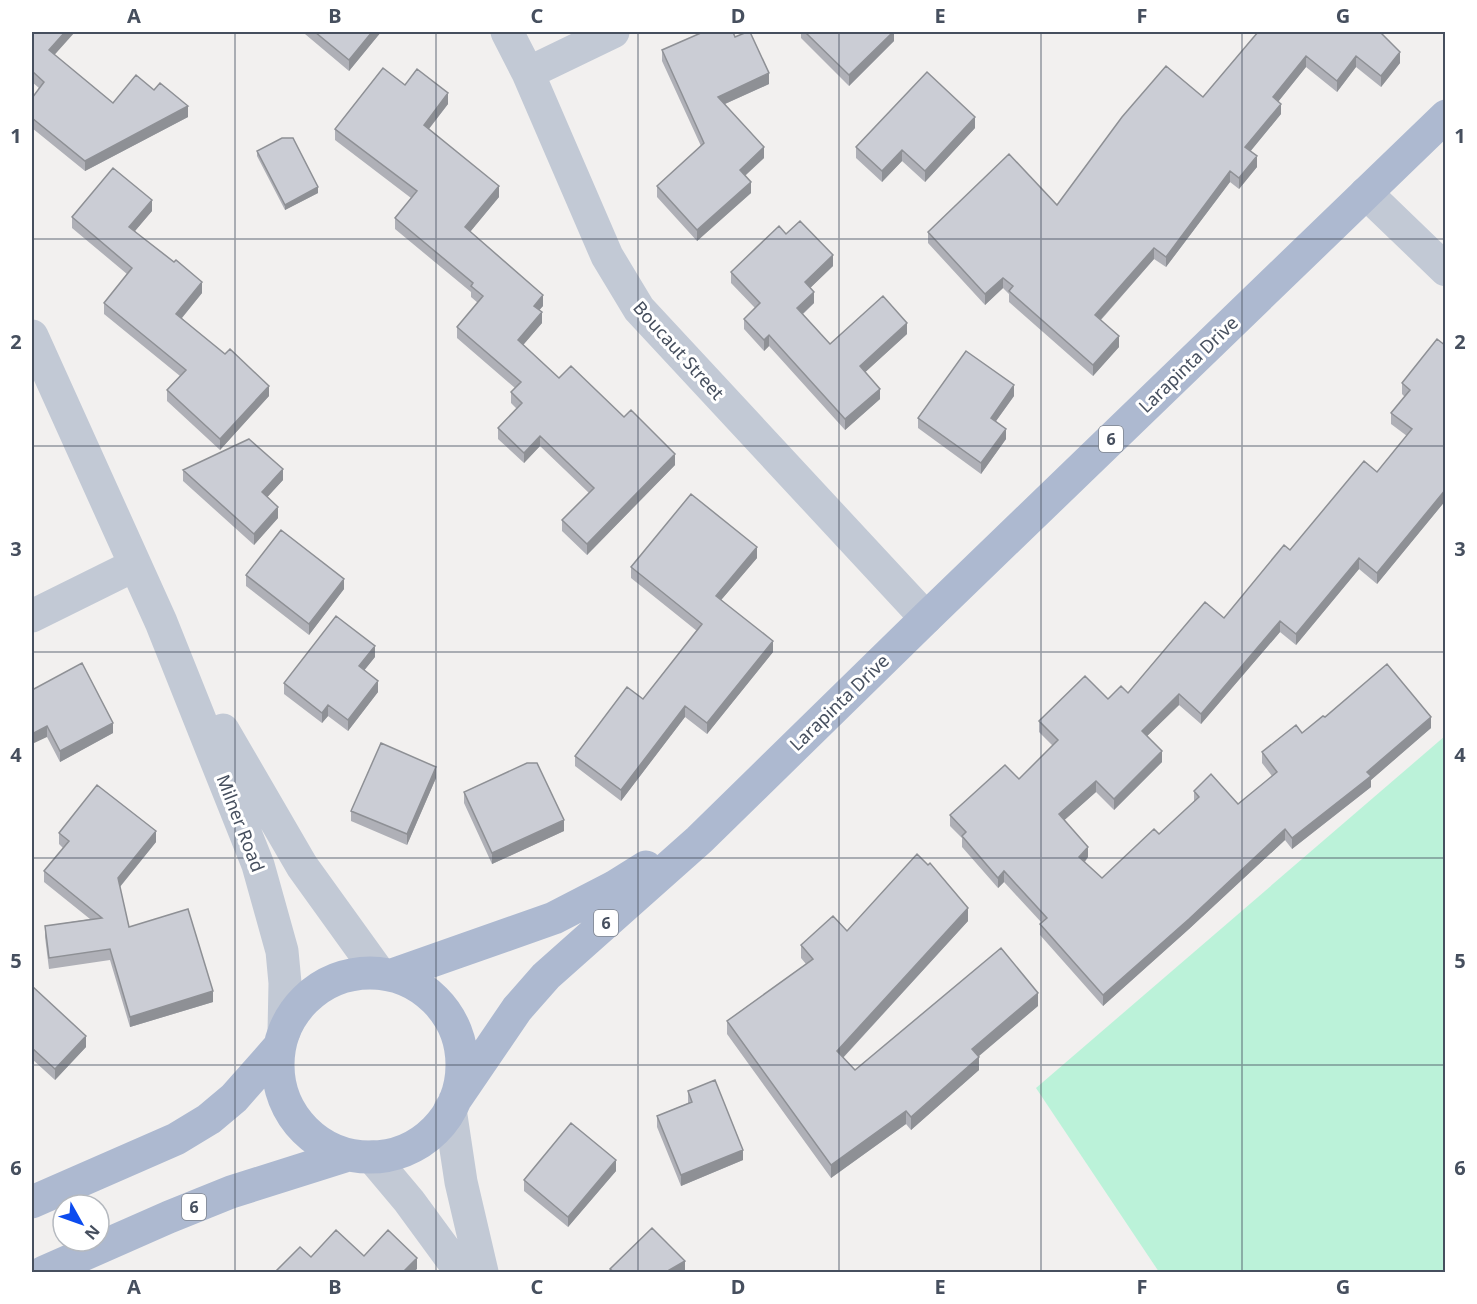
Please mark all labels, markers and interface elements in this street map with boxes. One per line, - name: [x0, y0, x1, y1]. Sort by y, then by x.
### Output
- text: A: [127, 2, 141, 29]
- text: B: [328, 2, 342, 29]
- text: C: [531, 2, 544, 29]
- text: D: [731, 2, 745, 29]
- text: E: [934, 2, 946, 29]
- text: F: [1137, 2, 1147, 29]
- text: G: [1336, 2, 1350, 29]
- text: 1: [10, 122, 22, 149]
- text: 1: [1454, 122, 1466, 149]
- street label: Boucaut Street: [628, 296, 730, 405]
- street label: Larapinta Drive: [1133, 310, 1243, 418]
- text: 2: [10, 328, 22, 355]
- text: 2: [1454, 328, 1466, 355]
- road number: 6: [1099, 426, 1123, 452]
- text: 3: [10, 535, 22, 562]
- text: 3: [1454, 535, 1466, 562]
- street label: Larapinta Drive: [784, 648, 894, 756]
- text: 4: [10, 741, 22, 768]
- text: 4: [1454, 741, 1466, 768]
- street label: Milner Road: [211, 771, 271, 875]
- road number: 6: [594, 910, 618, 936]
- text: 5: [10, 947, 22, 974]
- text: 5: [1454, 947, 1466, 974]
- text: 6: [10, 1154, 22, 1181]
- text: 6: [1454, 1154, 1466, 1181]
- north arrow: [51, 1193, 111, 1253]
- road number: 6: [182, 1194, 206, 1220]
- text: N: [80, 1221, 105, 1245]
- text: A: [127, 1273, 141, 1300]
- text: B: [328, 1273, 342, 1300]
- text: C: [531, 1273, 544, 1300]
- text: D: [731, 1273, 745, 1300]
- text: E: [934, 1273, 946, 1300]
- text: F: [1137, 1273, 1147, 1300]
- text: G: [1336, 1273, 1350, 1300]

